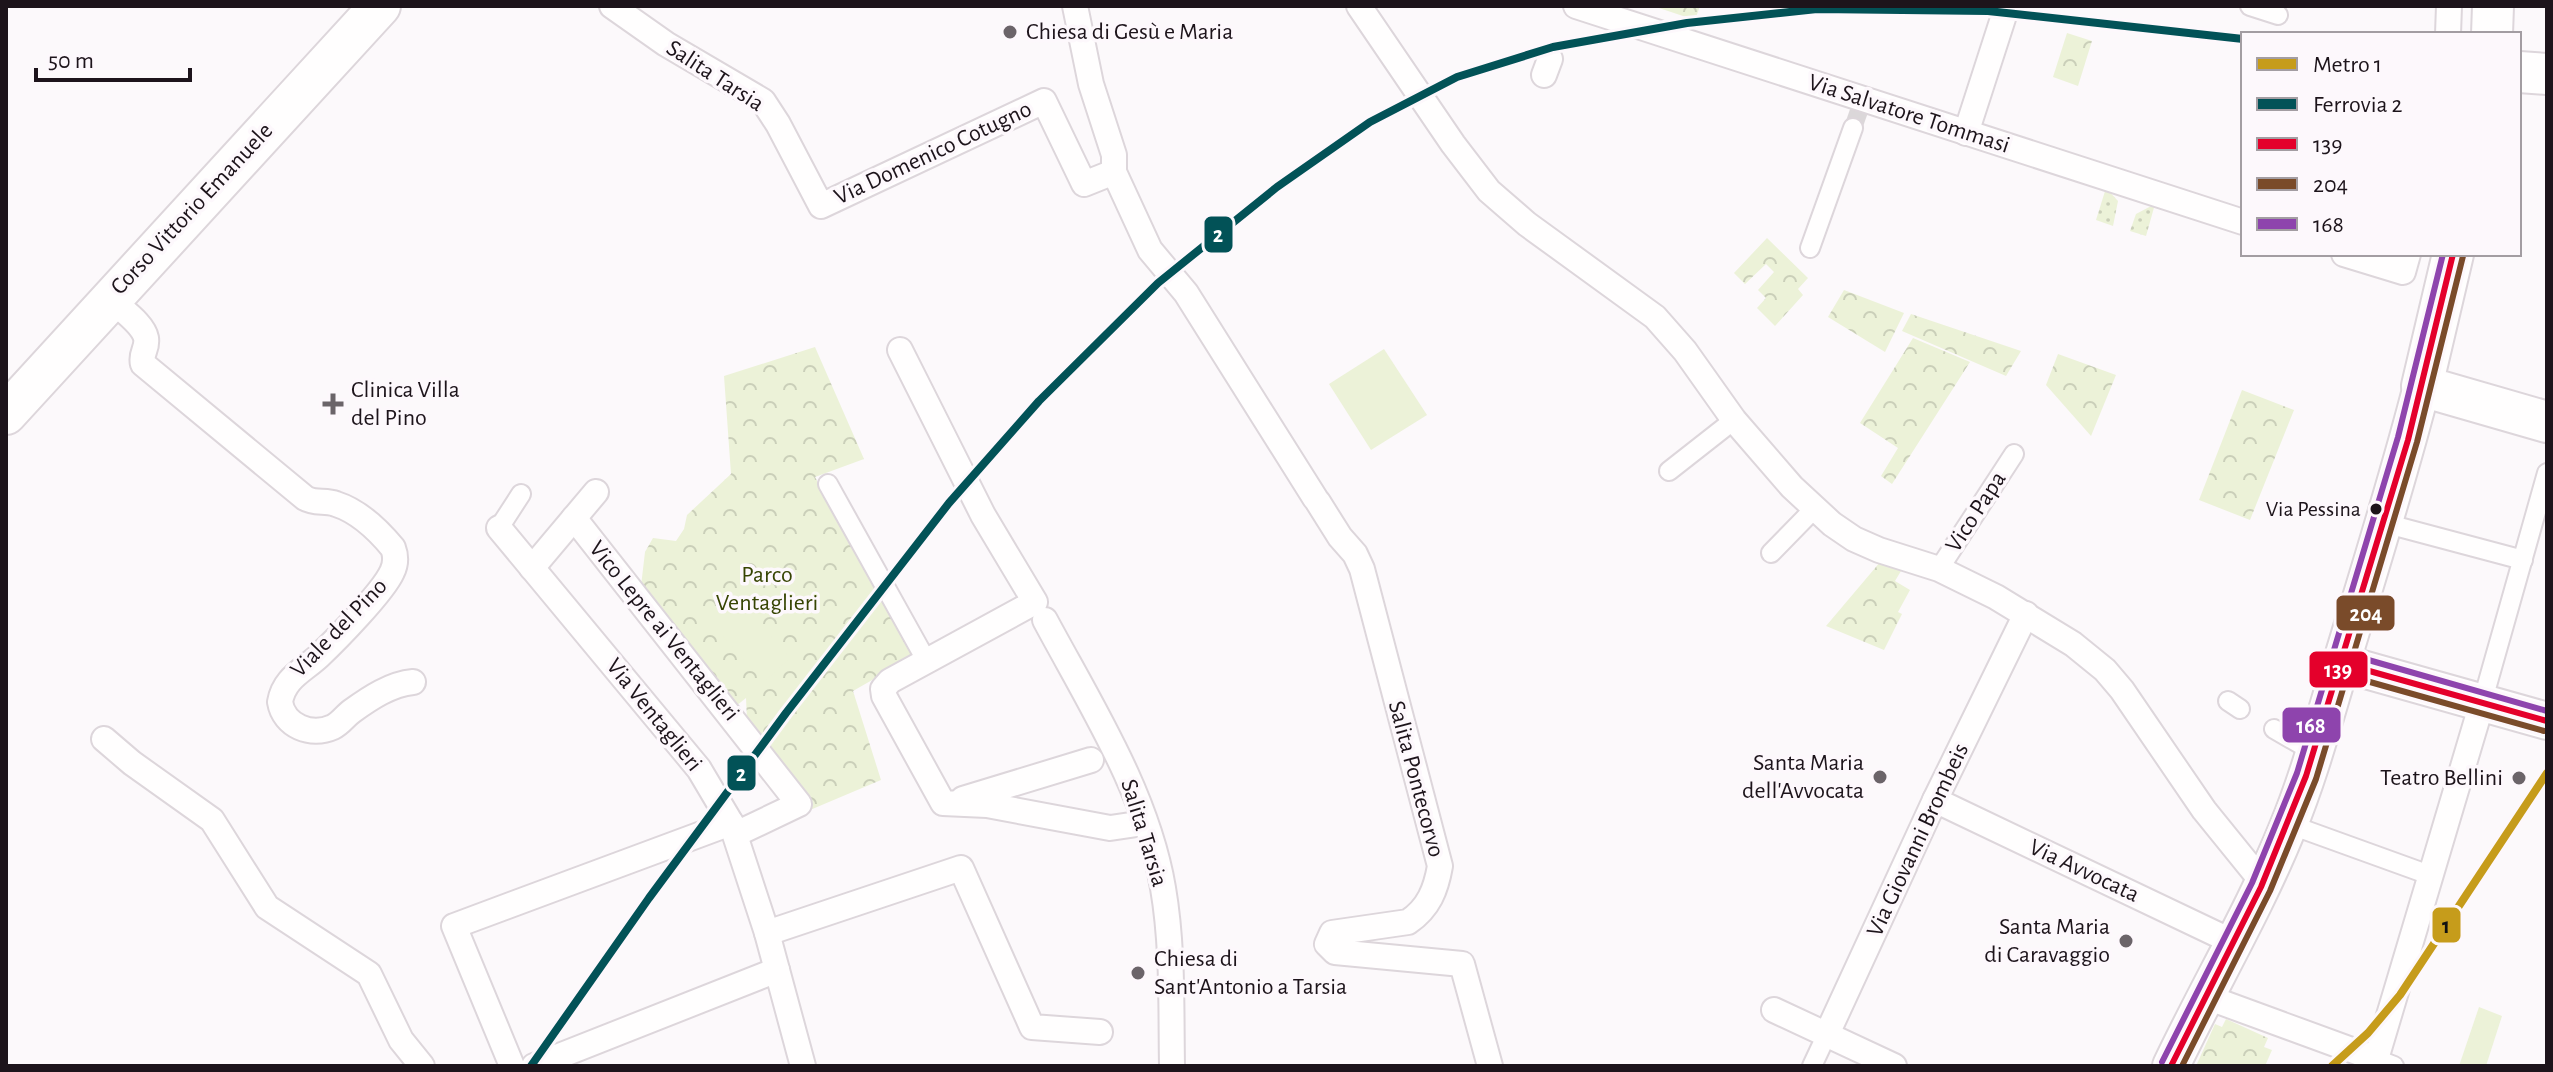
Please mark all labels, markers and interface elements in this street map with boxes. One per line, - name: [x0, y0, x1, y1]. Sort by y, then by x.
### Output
- place label: Chiesa di Gesù e Maria: [1026, 20, 1233, 44]
- marker: Chiesa di Gesù e Maria: [1001, 23, 1019, 41]
- scale bar: [36, 32, 190, 82]
- legend: [2241, 32, 2521, 256]
- street label: Salita Tarsia: [662, 36, 768, 116]
- text: 50 m: [48, 49, 94, 73]
- text: Metro 1: [2313, 53, 2382, 77]
- street label: Via Salvatore Tommasi: [1805, 70, 2013, 158]
- text: Ferrovia 2: [2313, 93, 2403, 117]
- street label: Via Domenico Cotugno: [831, 97, 1035, 209]
- street label: Corso Vittorio Emanuele: [106, 118, 278, 300]
- text: 139: [2313, 133, 2342, 157]
- text: 204: [2313, 173, 2348, 197]
- text: 168: [2313, 213, 2344, 237]
- line badge: 2: [1203, 215, 1234, 254]
- text: 2: [1213, 224, 1223, 246]
- place label: Clinica Villa del Pino: [351, 378, 460, 430]
- marker: Clinica Villa del Pino: [322, 393, 344, 415]
- street label: Vico Papa: [1941, 467, 2011, 557]
- place label: Via Pessina: [2266, 498, 2361, 520]
- marker: Via Pessina: [2368, 501, 2384, 517]
- street label: Vico Lepre ai Ventaglieri: [584, 537, 744, 725]
- park label: Parco Ventaglieri: [716, 563, 818, 615]
- street label: Viale del Pino: [286, 574, 392, 682]
- line badge: 204: [2335, 594, 2396, 632]
- text: 204: [2350, 603, 2382, 625]
- line badge: 139: [2308, 650, 2369, 689]
- street label: Via Ventaglieri: [602, 654, 706, 776]
- text: 139: [2324, 659, 2352, 681]
- street label: Salita Pontecorvo: [1384, 698, 1448, 860]
- line badge: 168: [2281, 706, 2342, 744]
- text: 168: [2296, 715, 2326, 737]
- street label: Via Giovanni Brombeis: [1863, 740, 1973, 940]
- place label: Santa Maria dell'Avvocata: [1742, 751, 1864, 803]
- line badge: 2: [726, 754, 757, 792]
- text: 2: [736, 763, 746, 785]
- place label: Teatro Bellini: [2380, 766, 2503, 790]
- marker: Santa Maria dell'Avvocata: [1871, 768, 1889, 786]
- marker: Teatro Bellini: [2510, 769, 2528, 787]
- street label: Salita Tarsia: [1116, 776, 1172, 890]
- street label: Via Avvocata: [2025, 835, 2143, 907]
- line badge: 1: [2431, 906, 2462, 944]
- place label: Santa Maria di Caravaggio: [1984, 915, 2110, 967]
- text: 1: [2442, 915, 2450, 937]
- marker: Santa Maria di Caravaggio: [2117, 932, 2135, 950]
- place label: Chiesa di Sant'Antonio a Tarsia: [1154, 947, 1347, 999]
- marker: Chiesa di Sant'Antonio a Tarsia: [1129, 964, 1147, 982]

